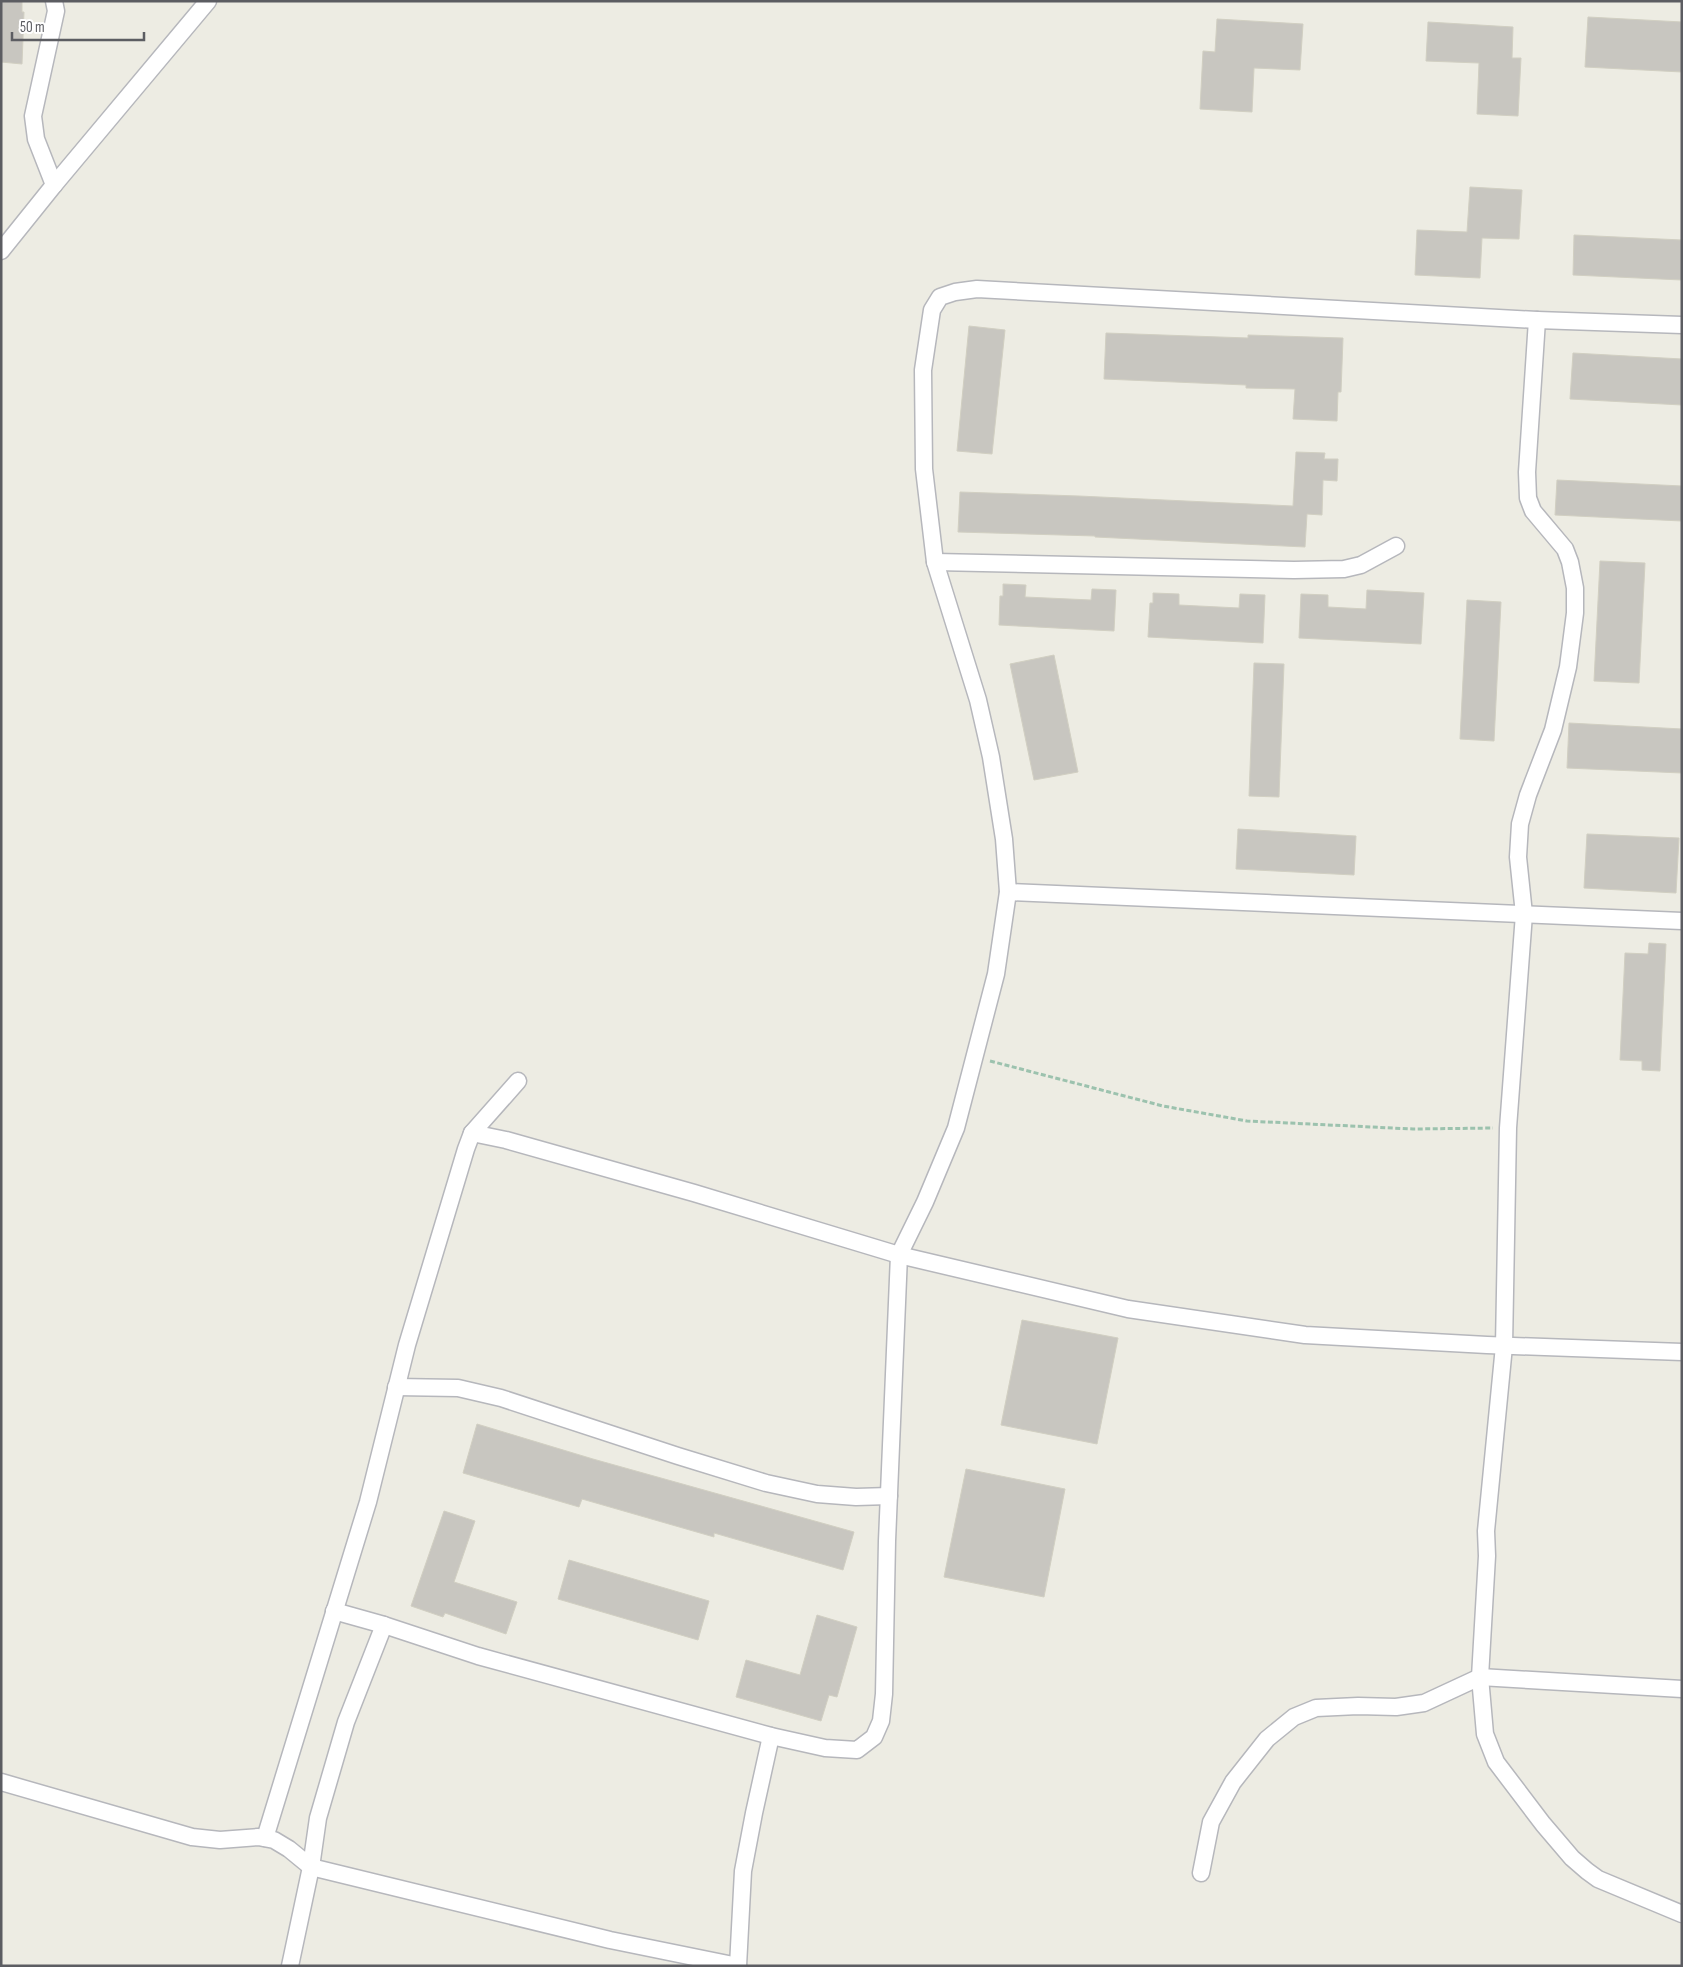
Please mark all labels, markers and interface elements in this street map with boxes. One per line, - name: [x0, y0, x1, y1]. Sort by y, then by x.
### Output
- scale bar: [12, 10, 145, 42]
- text: 50 m: [20, 18, 45, 37]

